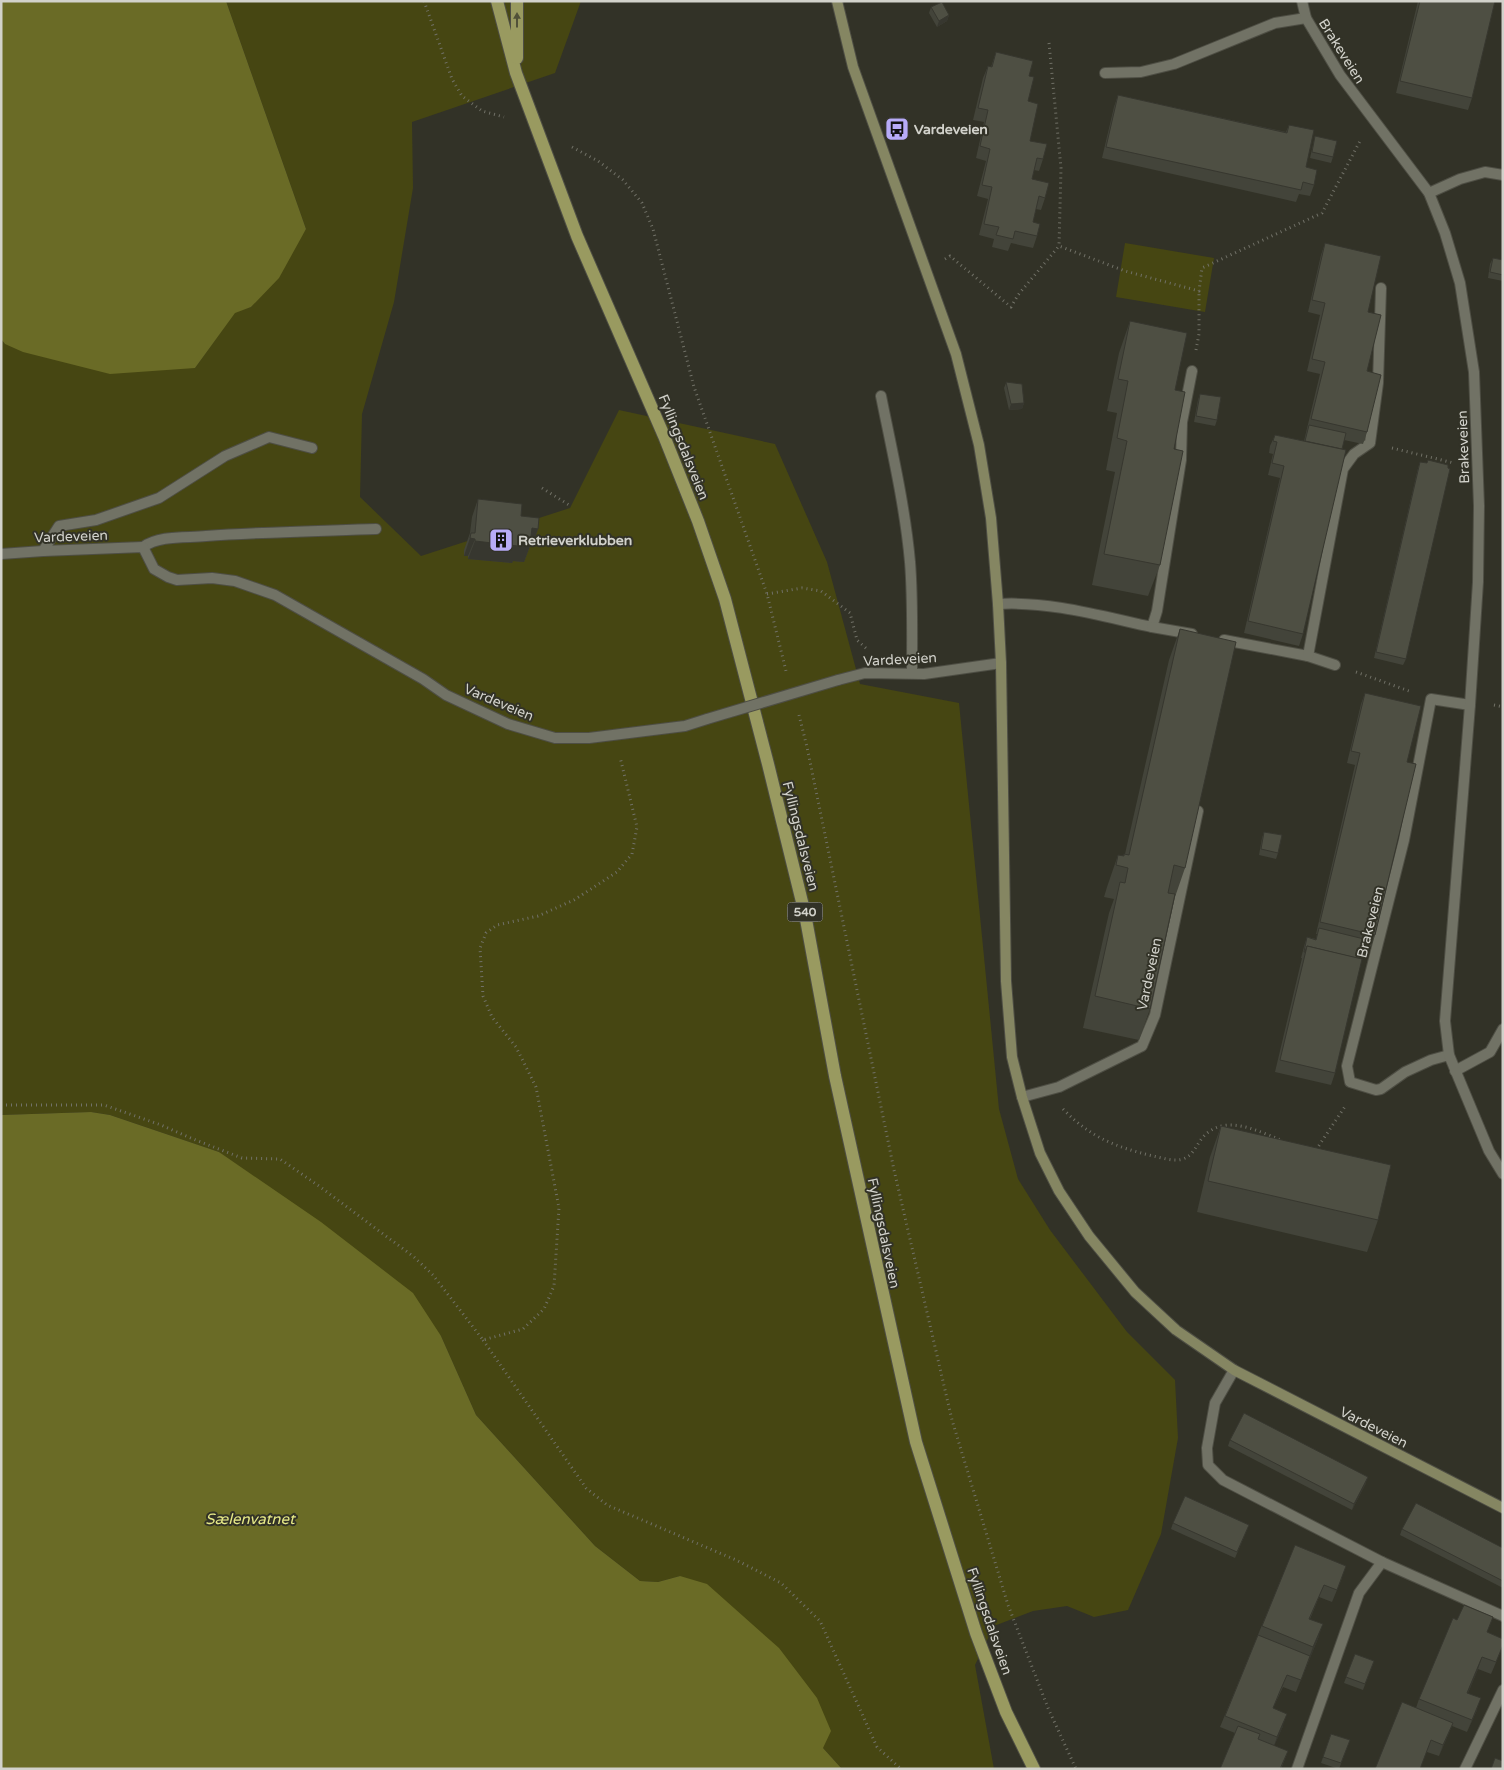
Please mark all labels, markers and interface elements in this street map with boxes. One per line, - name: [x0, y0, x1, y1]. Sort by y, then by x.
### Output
- one-way arrow: [513, 11, 521, 27]
- street label: Brakeveien: [1315, 16, 1368, 87]
- bus stop icon: Vardeveien: [884, 116, 910, 142]
- place label: Vardeveien: [914, 121, 988, 138]
- street label: Fyllingsdalsveien: [655, 392, 712, 502]
- street label: Brakeveien: [1454, 410, 1473, 484]
- street label: Vardeveien: [34, 527, 108, 546]
- building icon: Retrieverklubben: [488, 527, 514, 553]
- place label: Retrieverklubben: [518, 532, 632, 549]
- street label: Vardeveien: [863, 649, 937, 670]
- street label: Vardeveien: [461, 680, 536, 725]
- street label: Fyllingsdalsveien: [779, 780, 822, 893]
- street label: Brakeveien: [1353, 884, 1388, 960]
- road number: 540: [788, 902, 822, 922]
- street label: Vardeveien: [1133, 936, 1165, 1012]
- street label: Fyllingsdalsveien: [864, 1176, 904, 1290]
- street label: Vardeveien: [1337, 1403, 1411, 1452]
- water label: Sælenvatnet: [205, 1510, 297, 1528]
- street label: Fyllingsdalsveien: [963, 1565, 1016, 1677]

